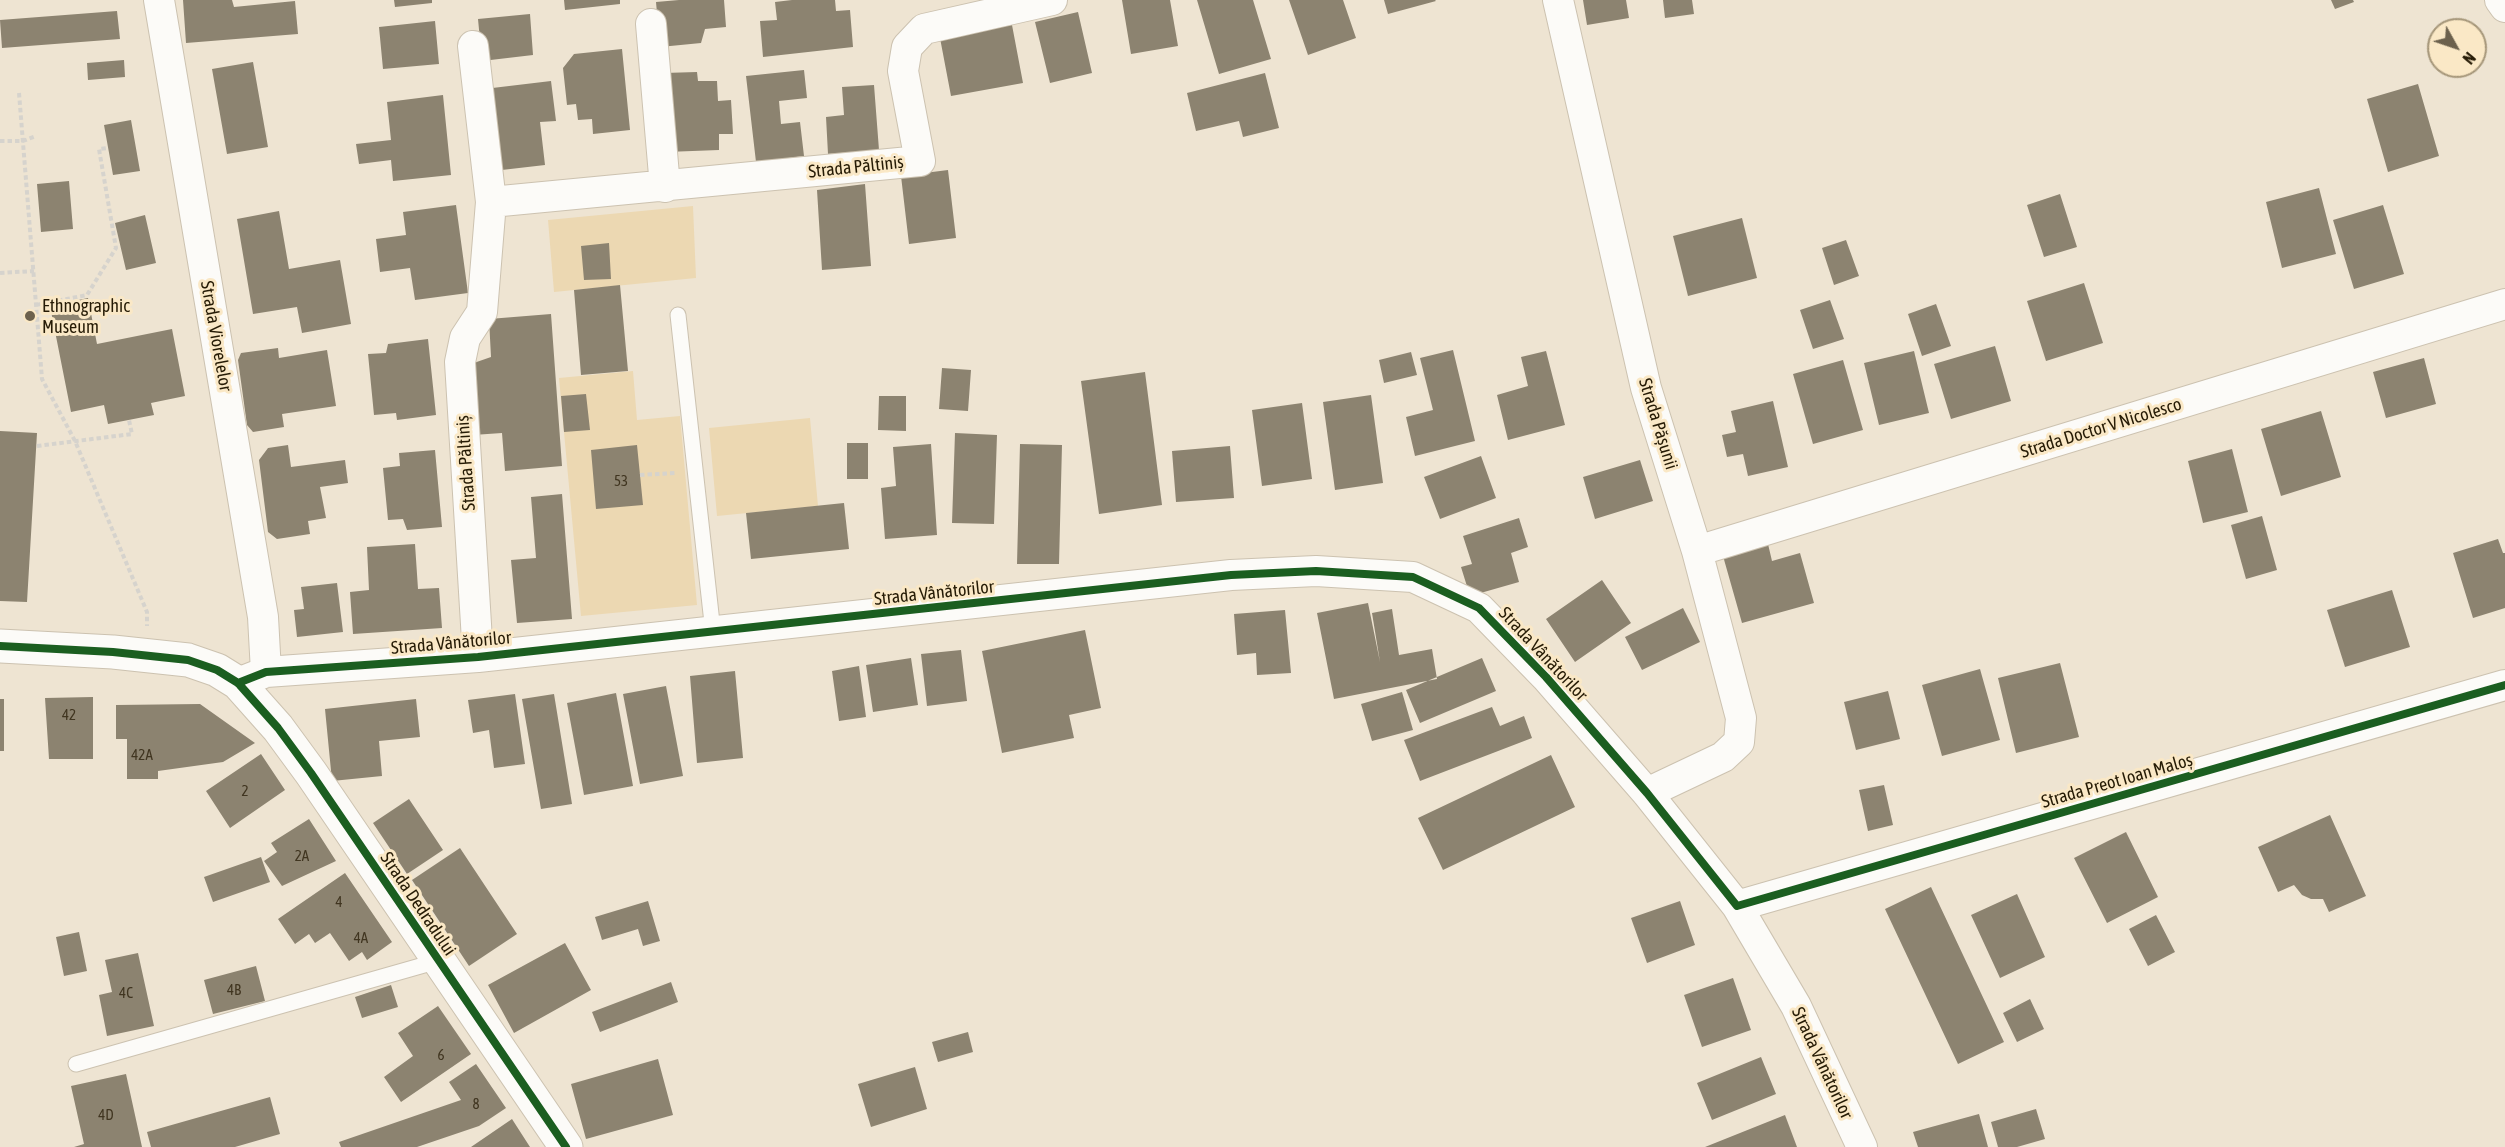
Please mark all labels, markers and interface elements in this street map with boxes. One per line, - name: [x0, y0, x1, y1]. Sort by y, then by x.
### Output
- north arrow: [2427, 18, 2487, 78]
- text: N: [2459, 49, 2479, 68]
- street label: Strada Păltiniș: [807, 151, 905, 183]
- street label: Strada Viorelelor: [196, 279, 236, 393]
- place label: Ethnographic Museum: [42, 295, 130, 338]
- marker: Ethnographic Museum: [23, 309, 37, 323]
- street label: Strada Pășunii: [1634, 376, 1682, 472]
- street label: Strada Doctor V Nicolesco: [2018, 393, 2184, 463]
- street label: Strada Păltiniș: [452, 415, 480, 511]
- house number: 53: [614, 472, 628, 490]
- street label: Strada Vânătorilor: [873, 576, 995, 610]
- street label: Strada Vânătorilor: [1494, 603, 1592, 705]
- street label: Strada Vânătorilor: [390, 627, 512, 659]
- house number: 42: [62, 706, 76, 724]
- house number: 42A: [131, 746, 153, 764]
- street label: Strada Preot Ioan Maloș: [2039, 749, 2195, 813]
- house number: 2: [241, 782, 249, 800]
- house number: 2A: [295, 847, 309, 865]
- street label: Strada Dedradului: [375, 848, 461, 960]
- house number: 4: [335, 893, 343, 911]
- house number: 4A: [354, 929, 368, 947]
- house number: 4B: [227, 981, 241, 999]
- house number: 4C: [119, 984, 133, 1002]
- street label: Strada Vânătorilor: [1787, 1004, 1857, 1122]
- house number: 6: [437, 1046, 445, 1064]
- house number: 8: [472, 1095, 480, 1113]
- house number: 4D: [98, 1106, 114, 1124]

